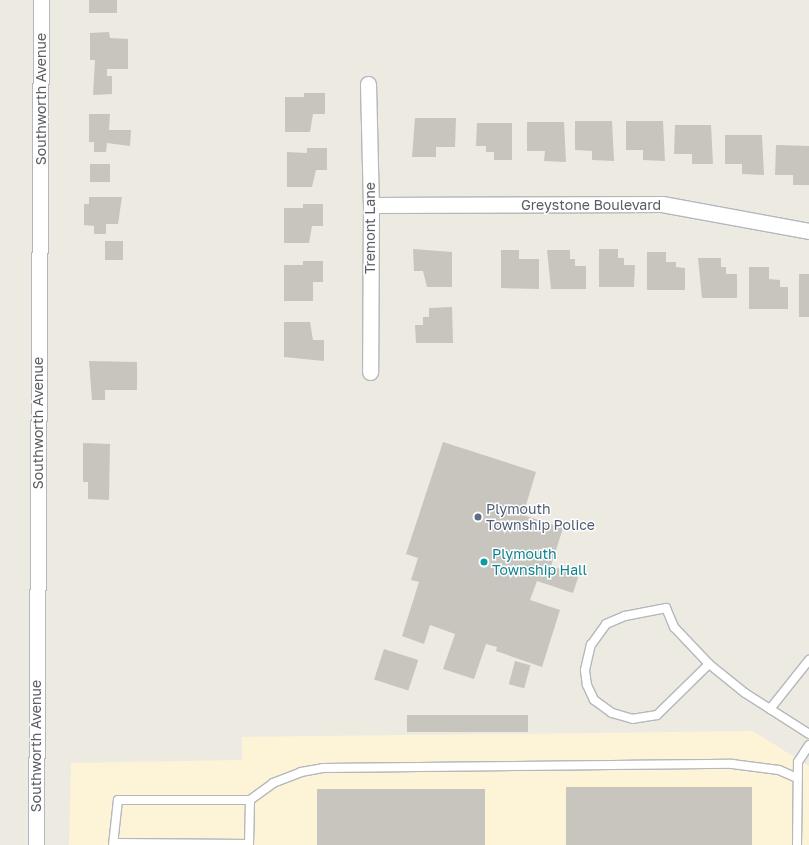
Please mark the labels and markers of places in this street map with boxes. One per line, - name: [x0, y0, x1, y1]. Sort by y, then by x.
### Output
- place label: Plymouth Township Police: [486, 501, 595, 534]
- marker: Plymouth Township Police: [473, 512, 483, 522]
- place label: Plymouth Township Hall: [492, 546, 587, 578]
- marker: Plymouth Township Hall: [479, 557, 489, 567]

